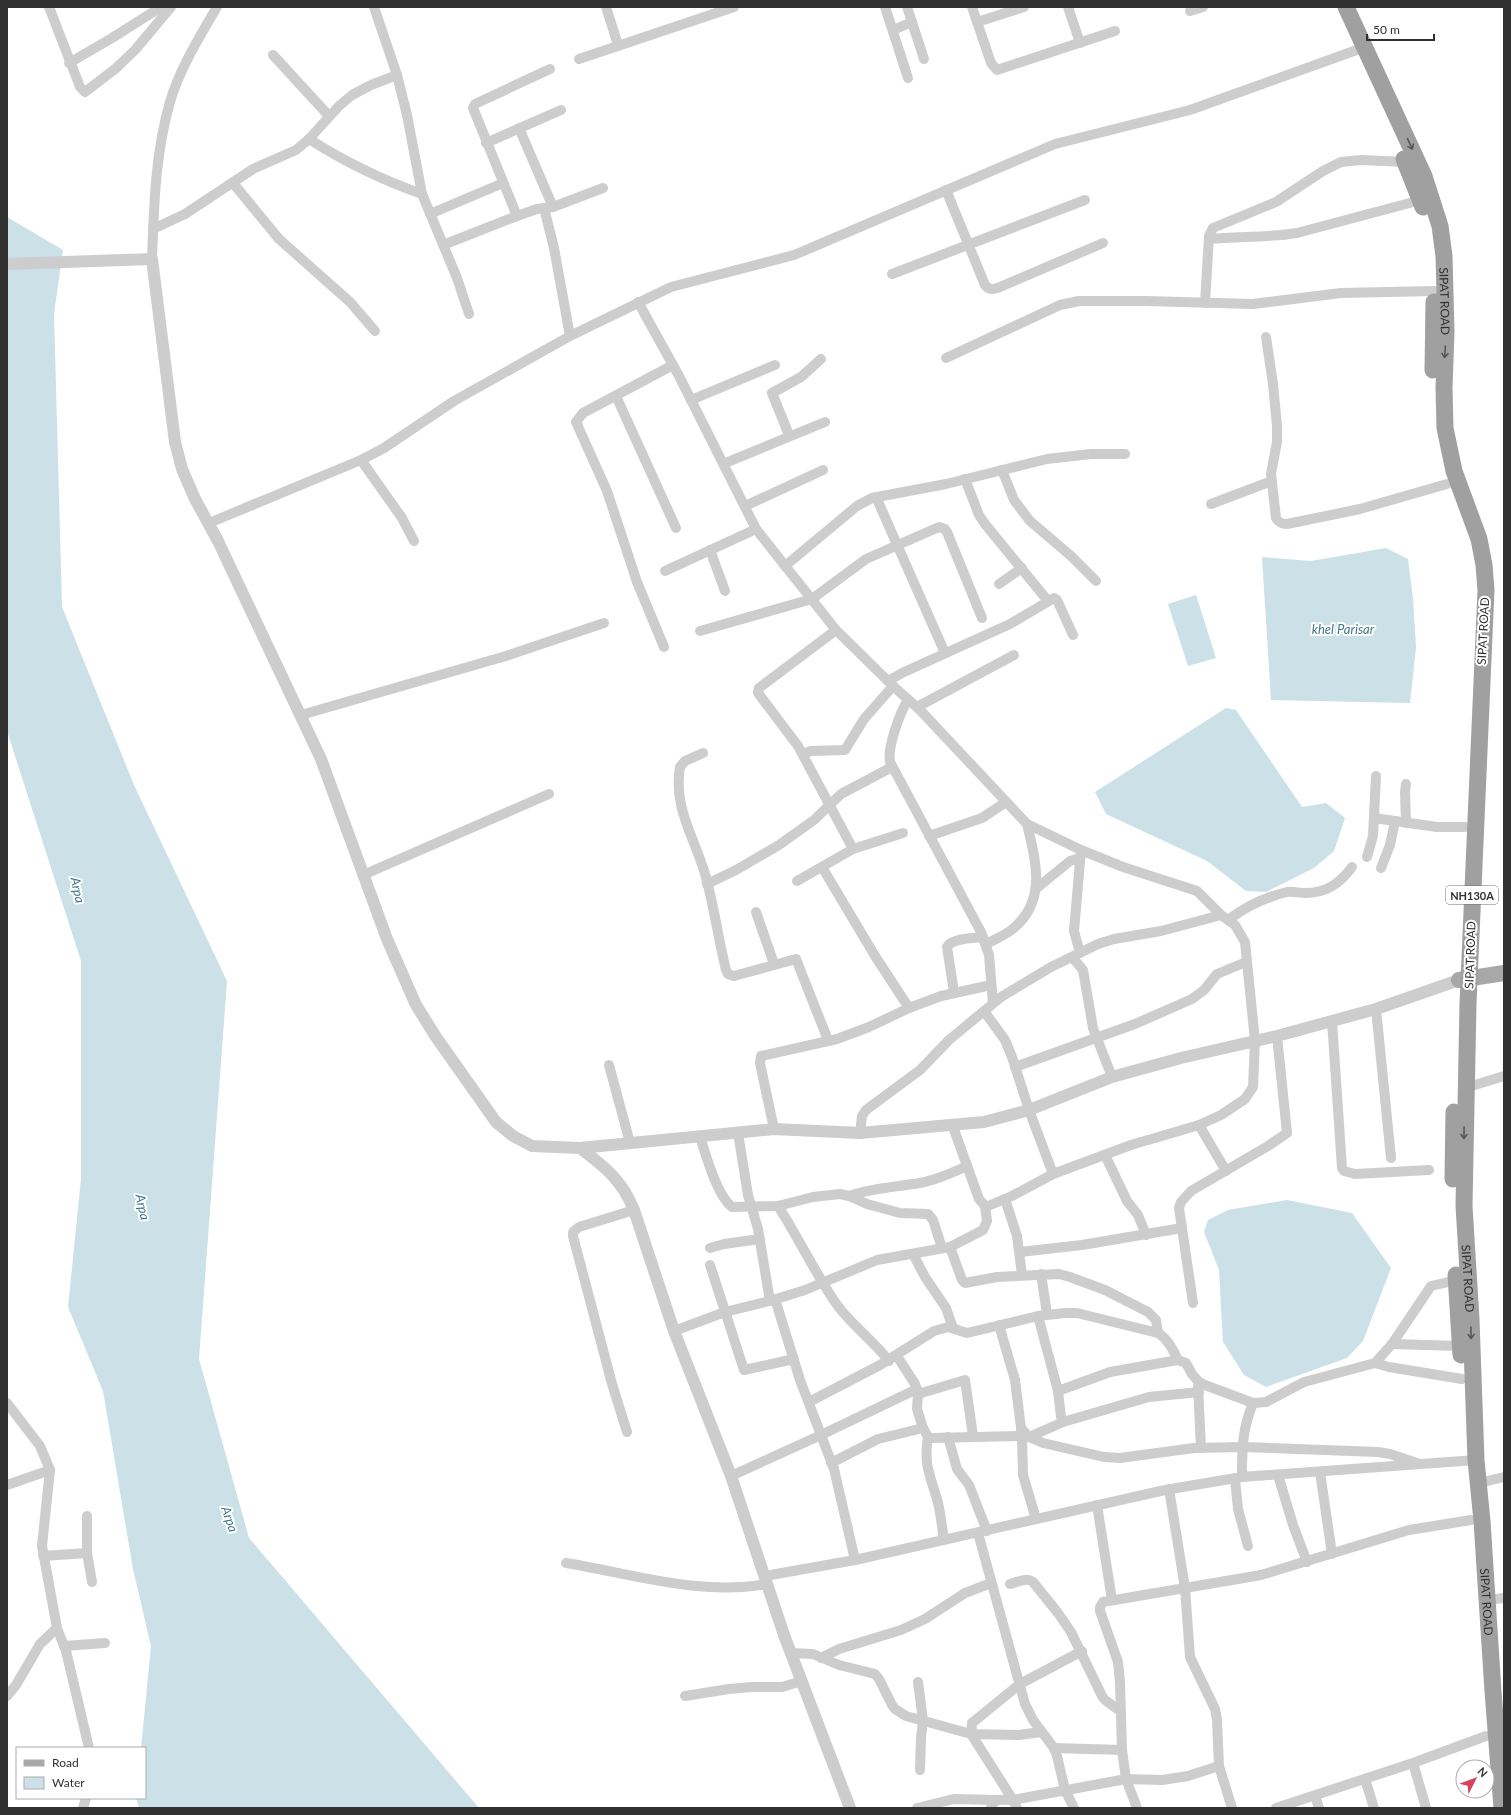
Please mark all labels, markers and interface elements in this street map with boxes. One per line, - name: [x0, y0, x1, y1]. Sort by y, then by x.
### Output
- scale bar: [1367, 16, 1434, 42]
- text: 50 m: [1373, 22, 1400, 37]
- one-way arrow: [1407, 138, 1414, 150]
- street label: SIPAT ROAD: [1437, 267, 1454, 335]
- one-way arrow: [1442, 345, 1449, 358]
- street label: SIPAT ROAD: [1474, 597, 1492, 665]
- water label: khel Parisar: [1312, 621, 1375, 637]
- water label: Arpa: [67, 875, 89, 905]
- road number: NH130A: [1446, 886, 1498, 904]
- street label: SIPAT ROAD: [1461, 921, 1479, 989]
- one-way arrow: [1461, 1126, 1468, 1139]
- water label: Arpa: [132, 1192, 154, 1222]
- street label: SIPAT ROAD: [1459, 1244, 1478, 1313]
- one-way arrow: [1467, 1326, 1475, 1339]
- water label: Arpa: [218, 1503, 242, 1534]
- street label: SIPAT ROAD: [1478, 1568, 1497, 1636]
- legend: [16, 1747, 146, 1799]
- text: Road: [52, 1755, 79, 1770]
- north arrow: [1455, 1759, 1495, 1799]
- text: N: [1475, 1764, 1490, 1779]
- text: Water: [52, 1775, 85, 1790]

